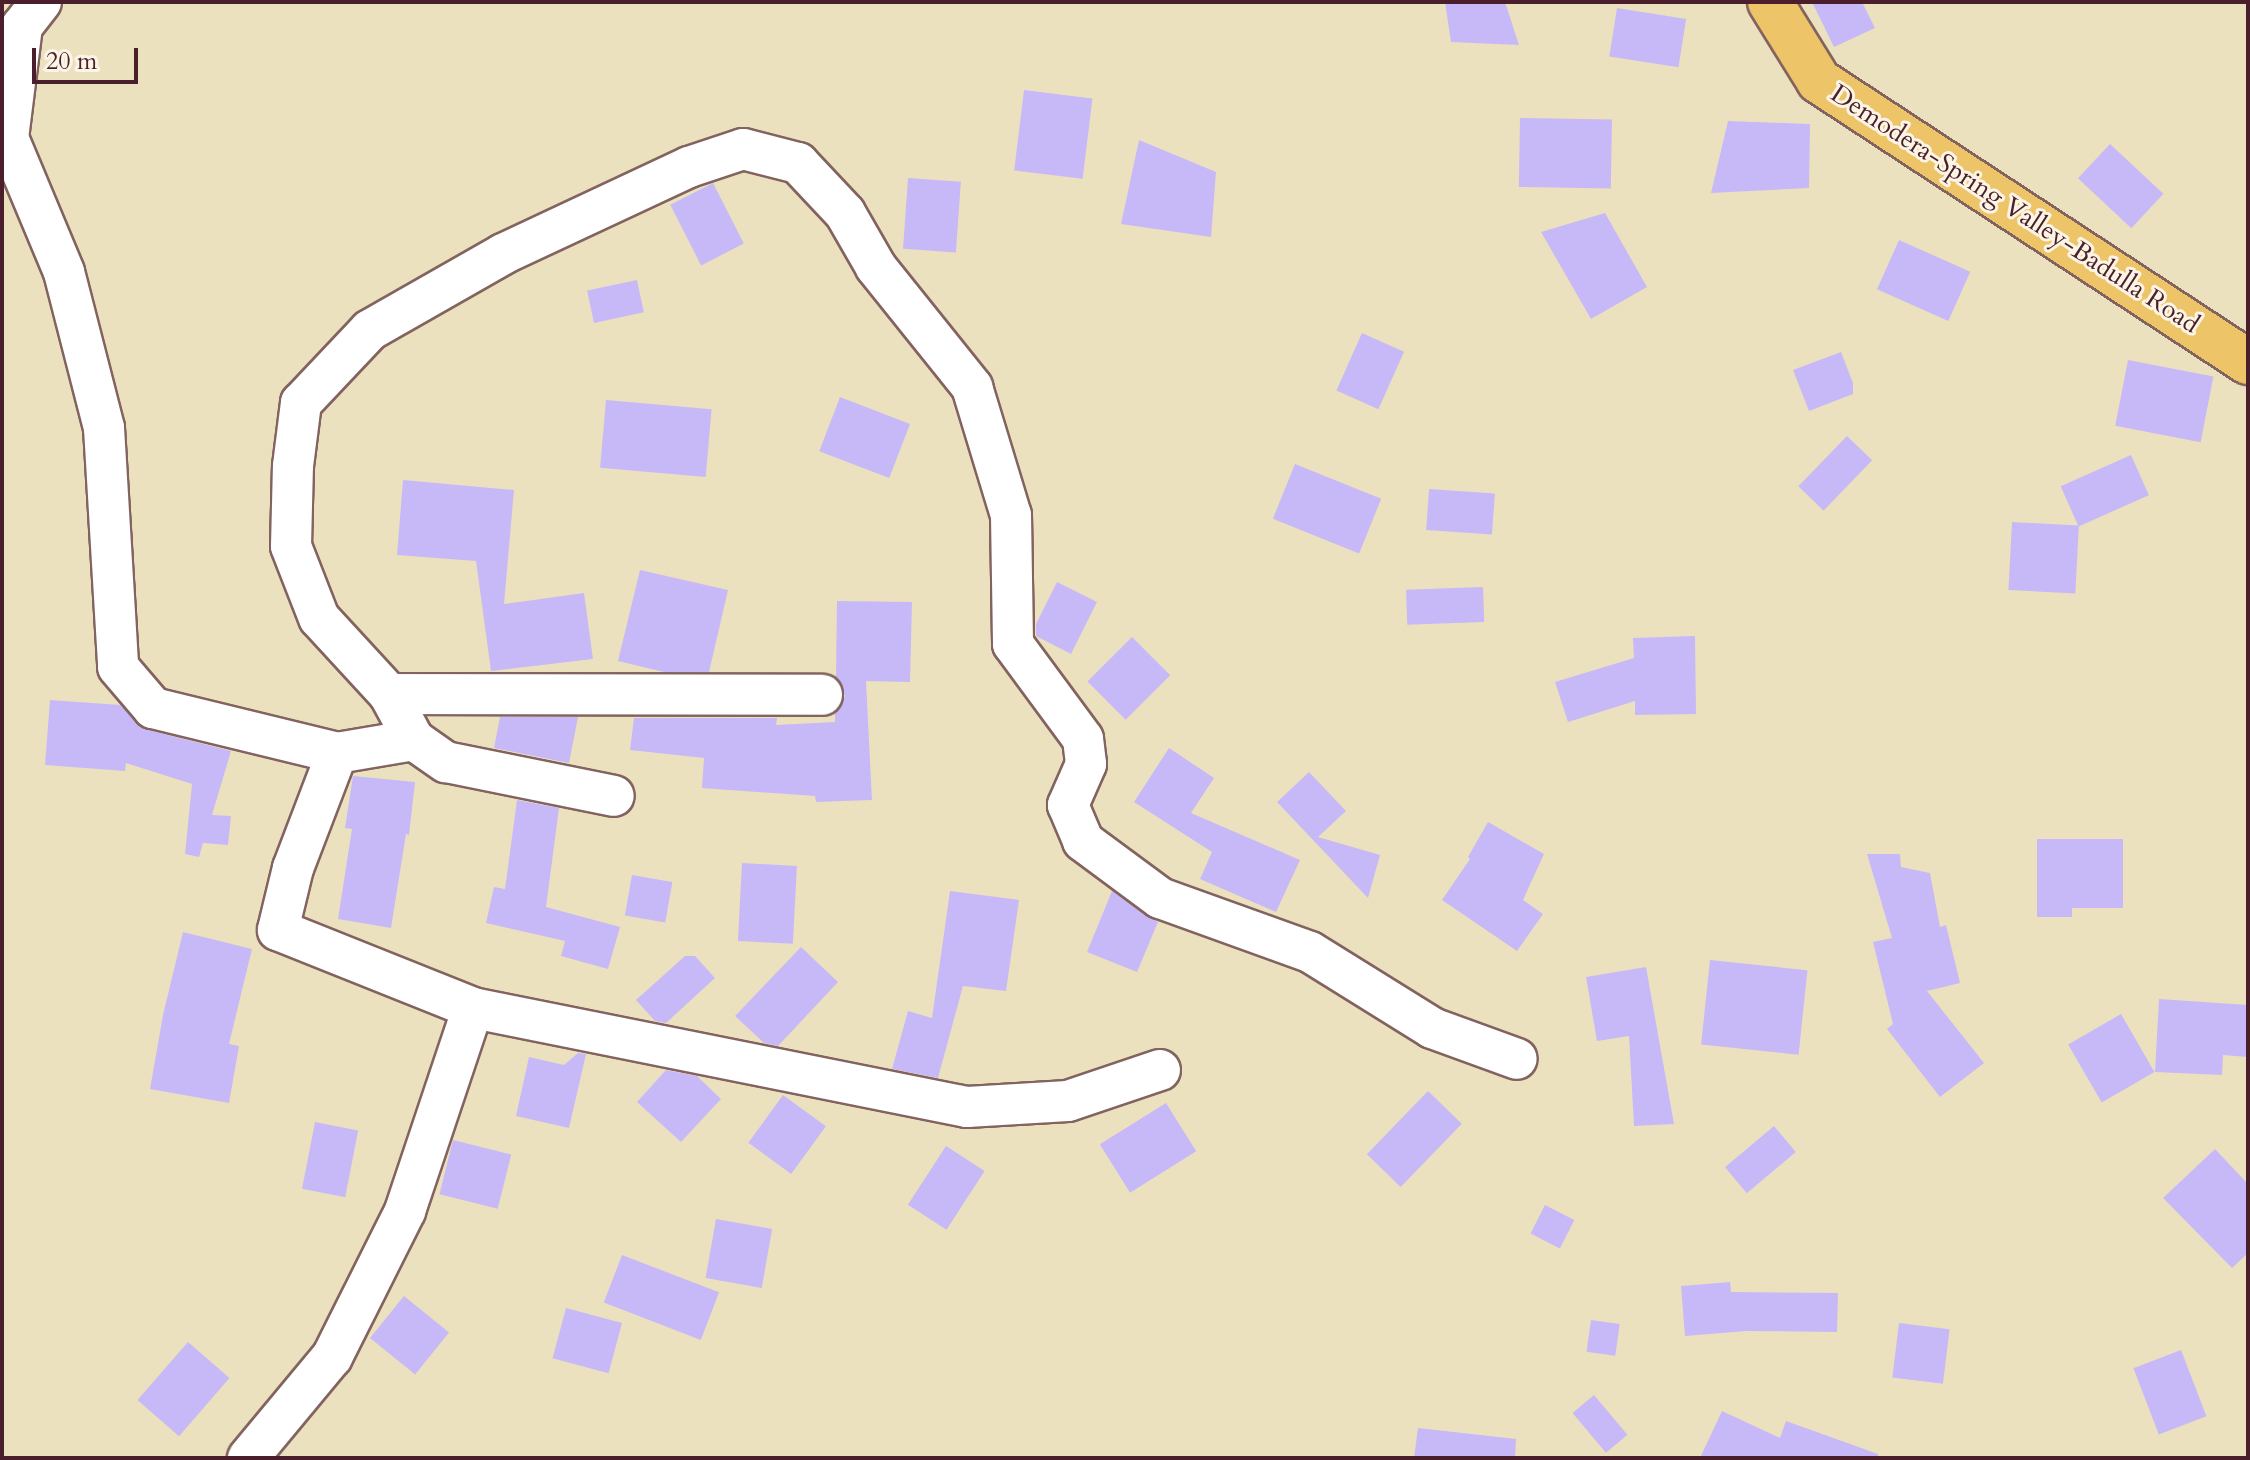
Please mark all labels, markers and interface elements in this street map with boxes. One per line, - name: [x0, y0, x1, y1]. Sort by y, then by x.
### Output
- scale bar: [36, 32, 142, 82]
- text: 20 m: [46, 45, 97, 78]
- street label: Demodera-Spring Valley-Badulla Road: [1825, 78, 2205, 340]

